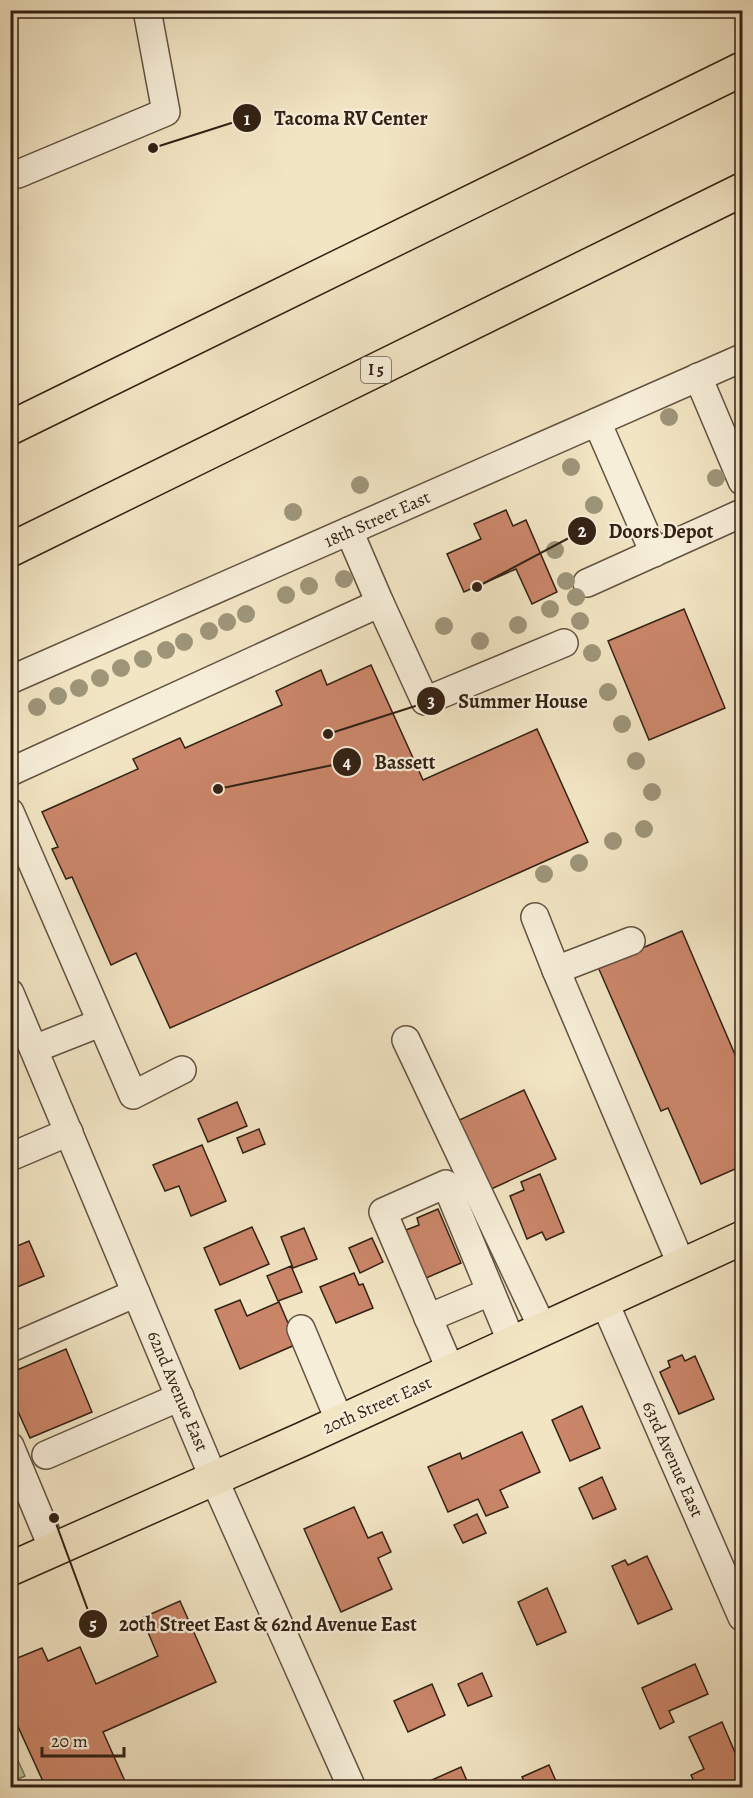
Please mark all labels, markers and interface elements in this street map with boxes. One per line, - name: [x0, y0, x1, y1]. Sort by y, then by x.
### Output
- callout: Tacoma RV Center: [232, 99, 439, 137]
- text: Tacoma RV Center: [274, 105, 428, 132]
- text: 1: [244, 107, 251, 131]
- road number: I 5: [361, 357, 391, 383]
- street label: 18th Street East: [320, 485, 434, 553]
- callout: Doors Depot: [567, 512, 726, 550]
- text: Doors Depot: [608, 518, 714, 545]
- text: 2: [578, 519, 587, 543]
- callout: Summer House: [416, 682, 600, 720]
- text: Summer House: [458, 688, 588, 715]
- text: 3: [427, 689, 435, 713]
- callout: Bassett: [332, 743, 447, 781]
- text: Bassett: [374, 749, 436, 776]
- text: 4: [343, 750, 352, 774]
- street label: 62nd Avenue East: [142, 1327, 214, 1455]
- street label: 20th Street East: [319, 1370, 435, 1440]
- street label: 63rd Avenue East: [637, 1397, 709, 1521]
- callout: 20th Street East & 62nd Avenue East: [78, 1605, 429, 1643]
- text: 20th Street East & 62nd Avenue East: [119, 1611, 417, 1638]
- text: 5: [89, 1612, 97, 1636]
- scale bar: [42, 1720, 124, 1758]
- text: 20 m: [51, 1729, 88, 1753]

